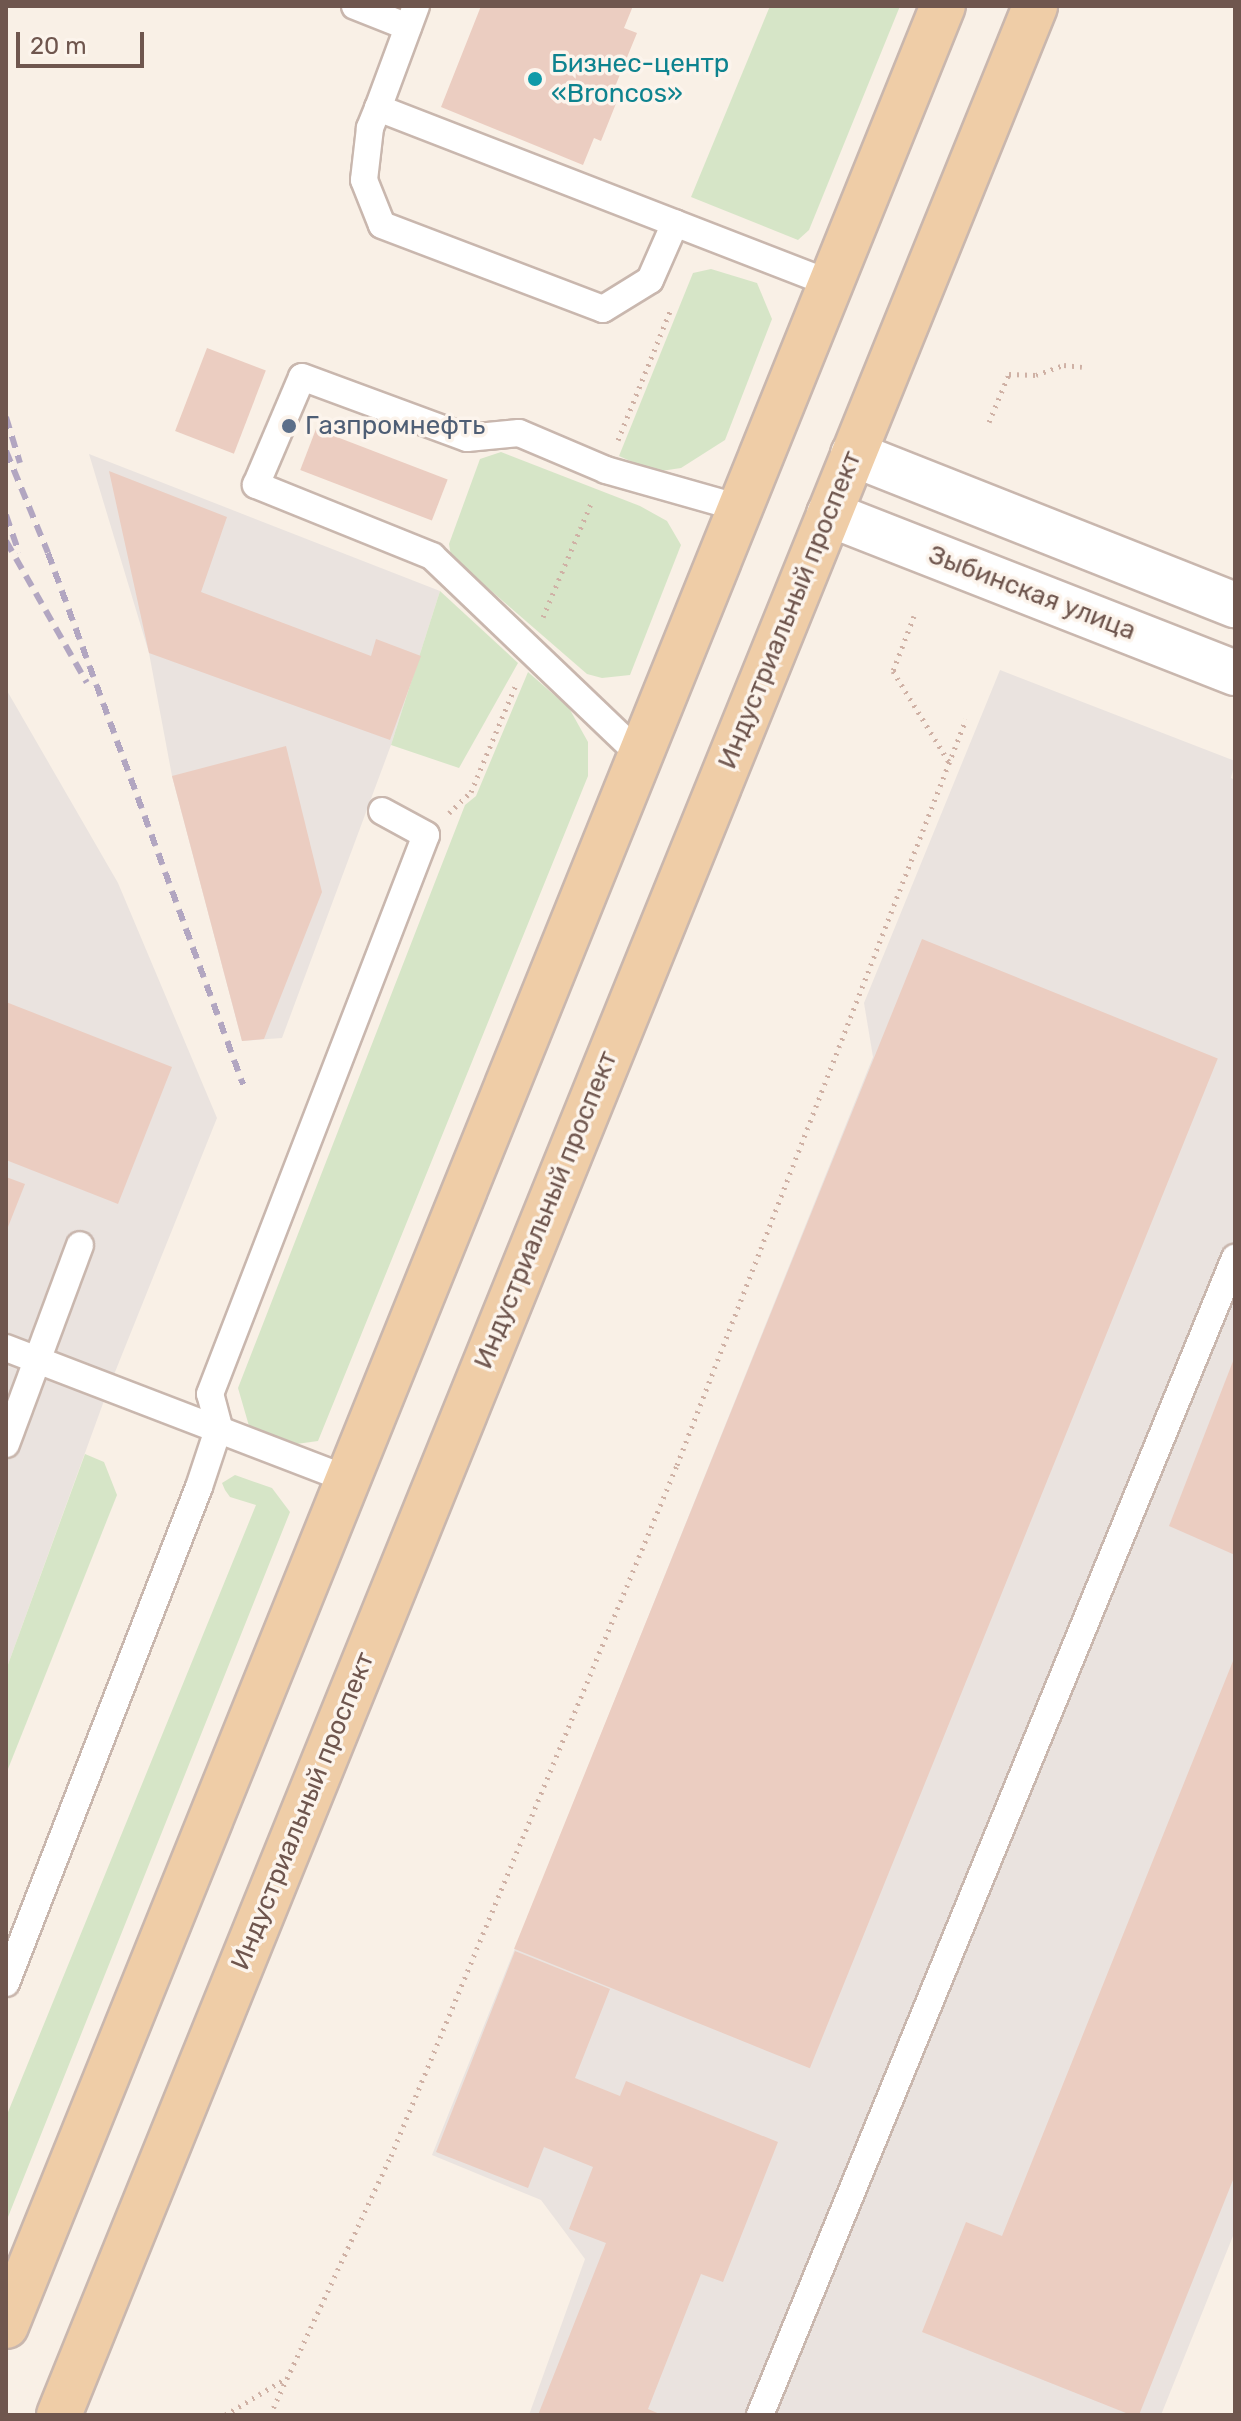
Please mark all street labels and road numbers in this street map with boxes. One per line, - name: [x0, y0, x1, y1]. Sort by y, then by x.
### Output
- street label: Индустриальный проспект: [712, 447, 868, 773]
- street label: Зыбинская улица: [924, 539, 1140, 647]
- street label: Индустриальный проспект: [468, 1047, 624, 1373]
- street label: Индустриальный проспект: [225, 1648, 381, 1974]

